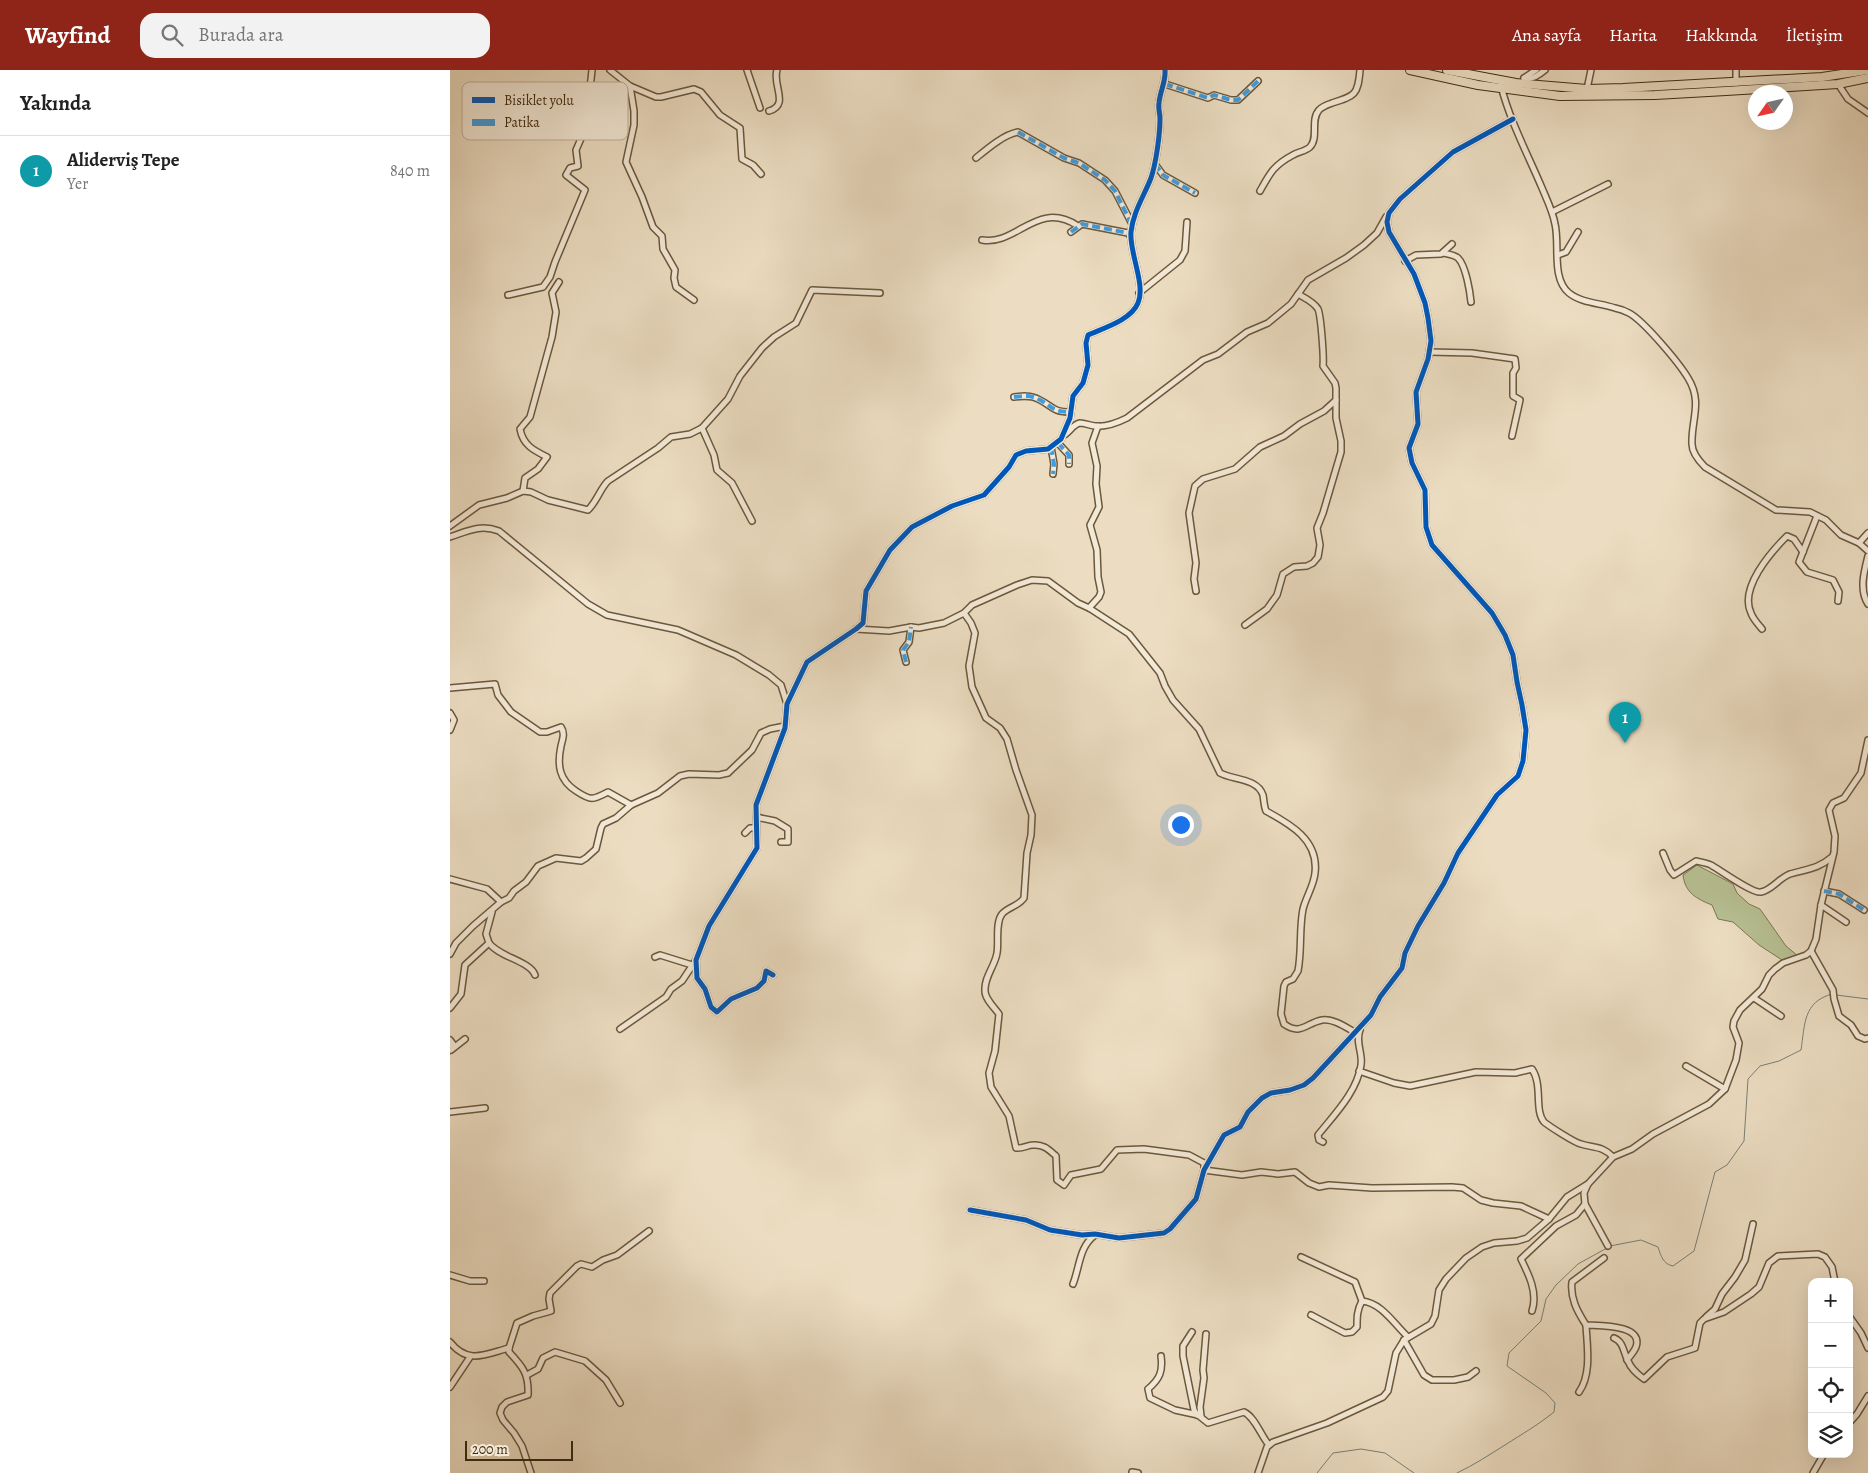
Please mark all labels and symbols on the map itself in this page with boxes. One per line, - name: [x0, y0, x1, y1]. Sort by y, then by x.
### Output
- legend: [462, 82, 628, 140]
- north arrow: [1748, 85, 1793, 130]
- text: Bisiklet yolu: [504, 91, 574, 110]
- text: Patika: [504, 113, 540, 132]
- pin: 1: [1609, 702, 1641, 743]
- your location: [1168, 812, 1194, 838]
- scale bar: [465, 1438, 572, 1461]

